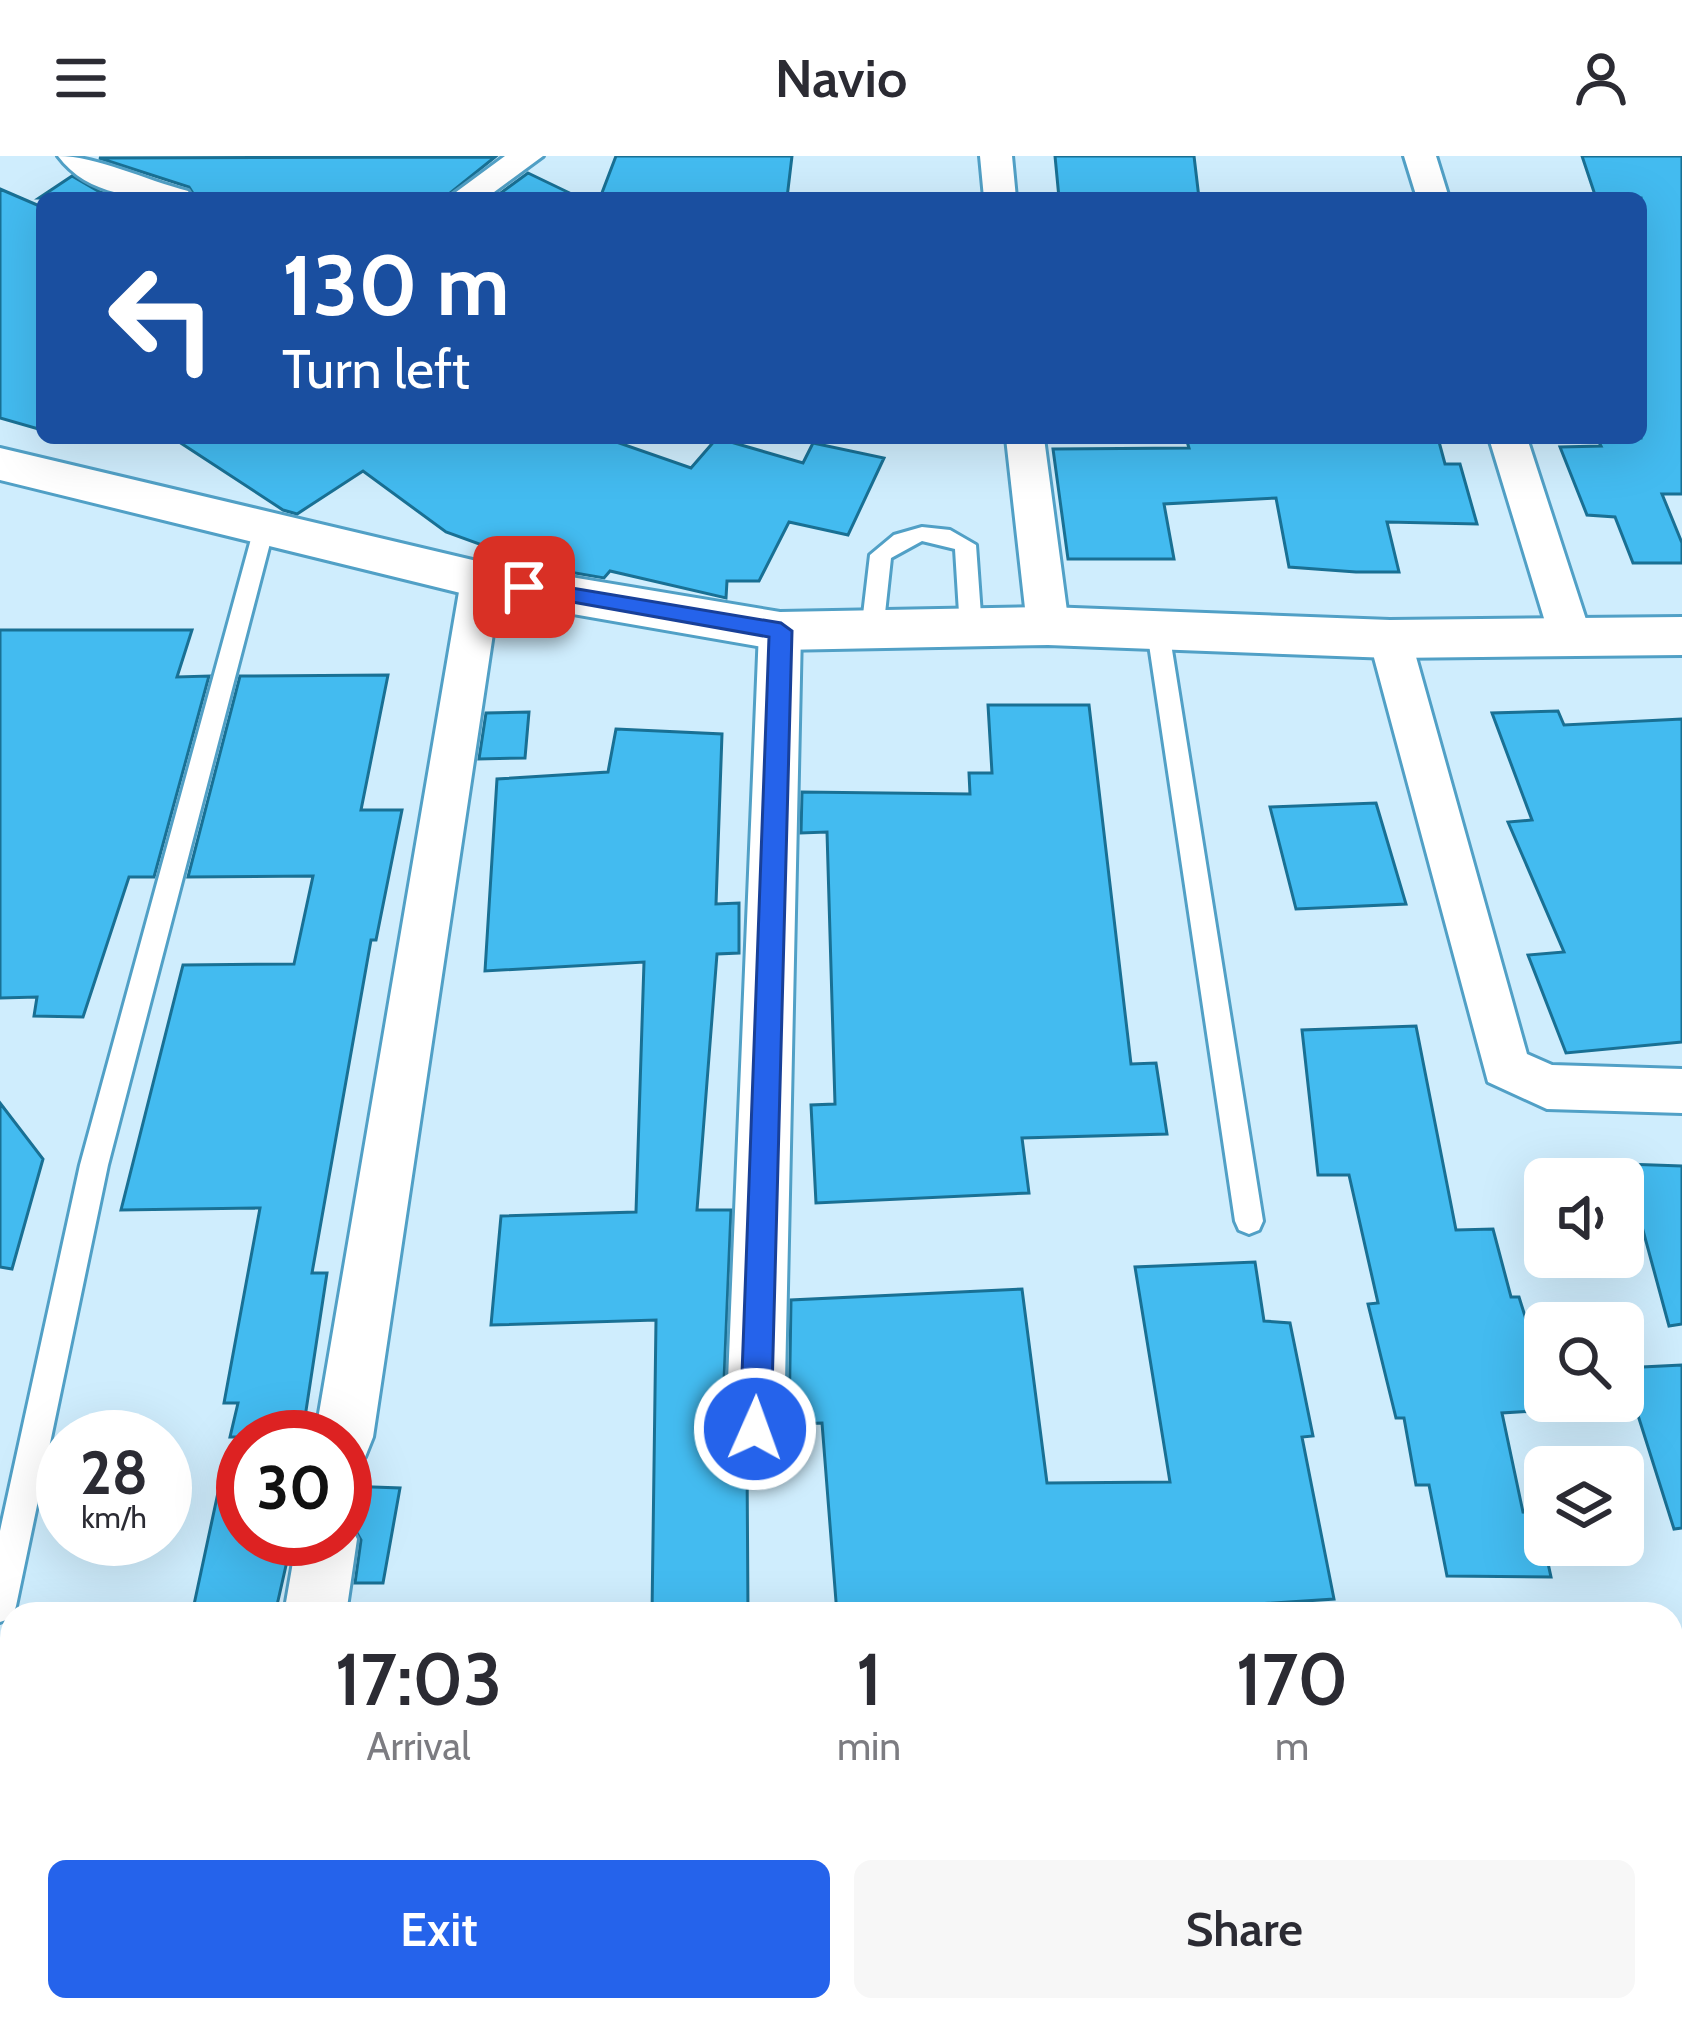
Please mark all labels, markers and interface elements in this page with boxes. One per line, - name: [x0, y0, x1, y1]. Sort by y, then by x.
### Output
- icon: menu: [48, 45, 114, 111]
- text: Navio: [775, 45, 907, 111]
- icon: person: [1568, 45, 1634, 111]
- text: 130 m: [282, 234, 509, 336]
- icon: left: [84, 240, 240, 396]
- text: Turn left: [282, 336, 470, 402]
- pin: [473, 536, 575, 638]
- icon: arrive: [491, 554, 557, 620]
- map controls: [1524, 1158, 1644, 1566]
- button: sound: [1524, 1158, 1644, 1278]
- button: search: [1524, 1302, 1644, 1422]
- position arrow: [692, 1366, 818, 1492]
- speed limit sign: 30: [216, 1410, 372, 1566]
- text: 28: [80, 1436, 148, 1509]
- button: layers: [1524, 1446, 1644, 1566]
- text: km/h: [81, 1499, 147, 1536]
- text: 17:03: [335, 1636, 502, 1723]
- text: 1: [856, 1636, 882, 1723]
- text: 170: [1236, 1636, 1348, 1723]
- text: Arrival: [367, 1722, 470, 1770]
- text: min: [837, 1722, 901, 1770]
- text: m: [1275, 1722, 1309, 1770]
- button: Exit: [48, 1860, 830, 1998]
- button: Share: [854, 1860, 1635, 1998]

